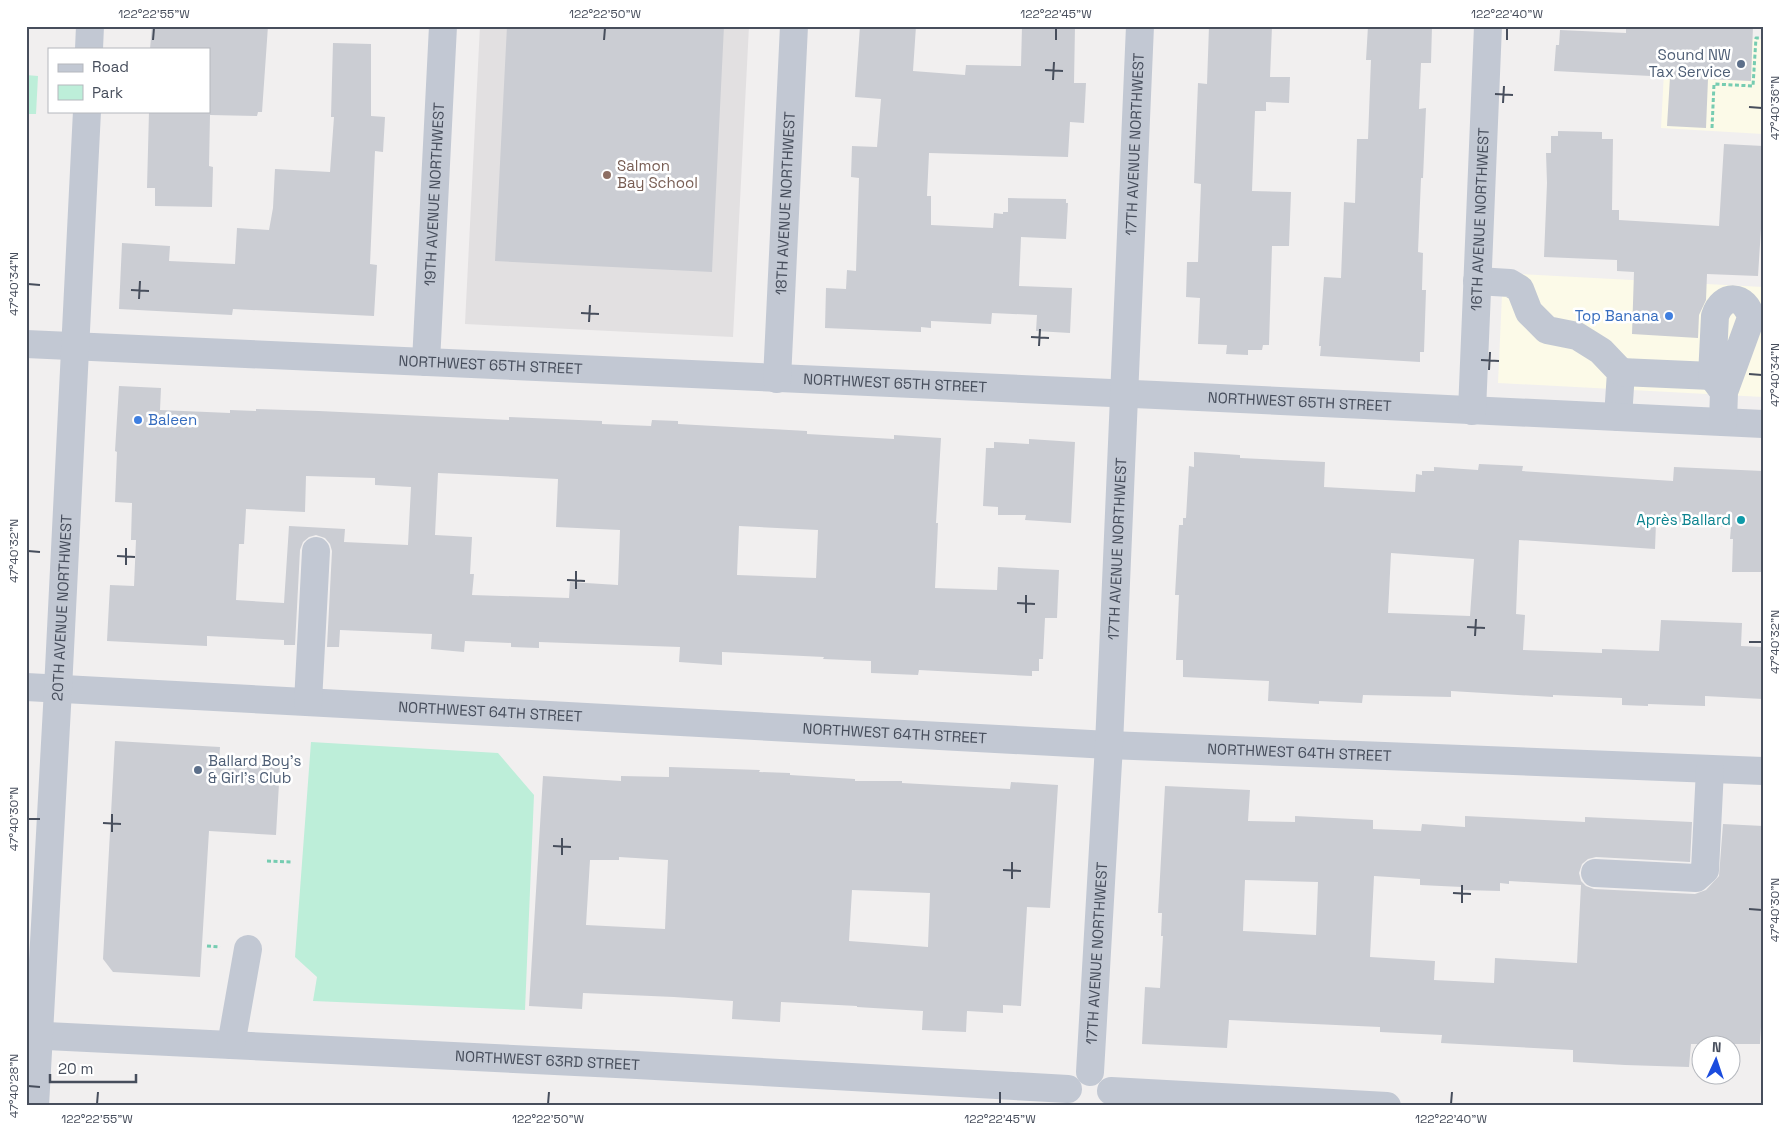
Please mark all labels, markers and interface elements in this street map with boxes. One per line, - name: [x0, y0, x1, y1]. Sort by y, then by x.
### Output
- text: 122°22'55"W: [118, 6, 190, 22]
- text: 122°22'50"W: [569, 6, 642, 22]
- text: 122°22'45"W: [1020, 6, 1092, 22]
- text: 122°22'40"W: [1471, 6, 1543, 22]
- place label: Sound NW Tax Service: [1649, 45, 1731, 81]
- legend: [48, 48, 210, 112]
- street label: 17TH AVENUE NORTHWEST: [1121, 52, 1148, 236]
- text: Road: [92, 57, 129, 76]
- marker: Sound NW Tax Service: [1735, 58, 1747, 70]
- text: 47°40'36"N: [1767, 76, 1783, 140]
- text: Park: [92, 83, 123, 102]
- street label: 19TH AVENUE NORTHWEST: [420, 102, 448, 286]
- street label: 18TH AVENUE NORTHWEST: [771, 111, 799, 295]
- street label: 16TH AVENUE NORTHWEST: [1466, 127, 1493, 311]
- place label: Salmon Bay School: [617, 156, 698, 192]
- marker: Salmon Bay School: [601, 169, 613, 181]
- text: 47°40'34"N: [6, 252, 22, 316]
- place label: Top Banana: [1575, 306, 1659, 325]
- marker: Top Banana: [1663, 310, 1675, 322]
- text: 47°40'34"N: [1767, 343, 1783, 407]
- street label: NORTHWEST 65TH STREET: [398, 351, 583, 378]
- street label: NORTHWEST 65TH STREET: [803, 369, 988, 396]
- street label: NORTHWEST 65TH STREET: [1207, 387, 1392, 415]
- place label: Baleen: [148, 410, 197, 429]
- marker: Baleen: [132, 414, 144, 426]
- street label: 17TH AVENUE NORTHWEST: [1104, 457, 1130, 641]
- place label: Après Ballard: [1636, 510, 1731, 529]
- street label: 20TH AVENUE NORTHWEST: [47, 514, 76, 702]
- marker: Après Ballard: [1735, 514, 1747, 526]
- text: 47°40'32"N: [6, 519, 22, 583]
- text: 47°40'32"N: [1767, 610, 1783, 674]
- street label: NORTHWEST 64TH STREET: [398, 697, 583, 726]
- street label: NORTHWEST 64TH STREET: [802, 719, 988, 747]
- street label: NORTHWEST 64TH STREET: [1207, 739, 1392, 765]
- place label: Ballard Boy's & Girl's Club: [208, 751, 301, 787]
- marker: Ballard Boy's & Girl's Club: [192, 764, 204, 776]
- text: 47°40'30"N: [6, 787, 22, 851]
- street label: 17TH AVENUE NORTHWEST: [1082, 861, 1111, 1045]
- text: 47°40'30"N: [1767, 878, 1783, 942]
- north arrow: [1692, 1034, 1742, 1084]
- text: N: [1712, 1038, 1722, 1056]
- street label: NORTHWEST 63RD STREET: [455, 1046, 640, 1074]
- scale bar: [50, 1052, 136, 1084]
- text: 47°40'28"N: [6, 1054, 22, 1118]
- text: 20 m: [58, 1059, 93, 1078]
- text: 122°22'55"W: [61, 1111, 133, 1127]
- text: 122°22'50"W: [512, 1111, 585, 1127]
- text: 122°22'45"W: [964, 1111, 1036, 1127]
- text: 122°22'40"W: [1415, 1111, 1487, 1127]

